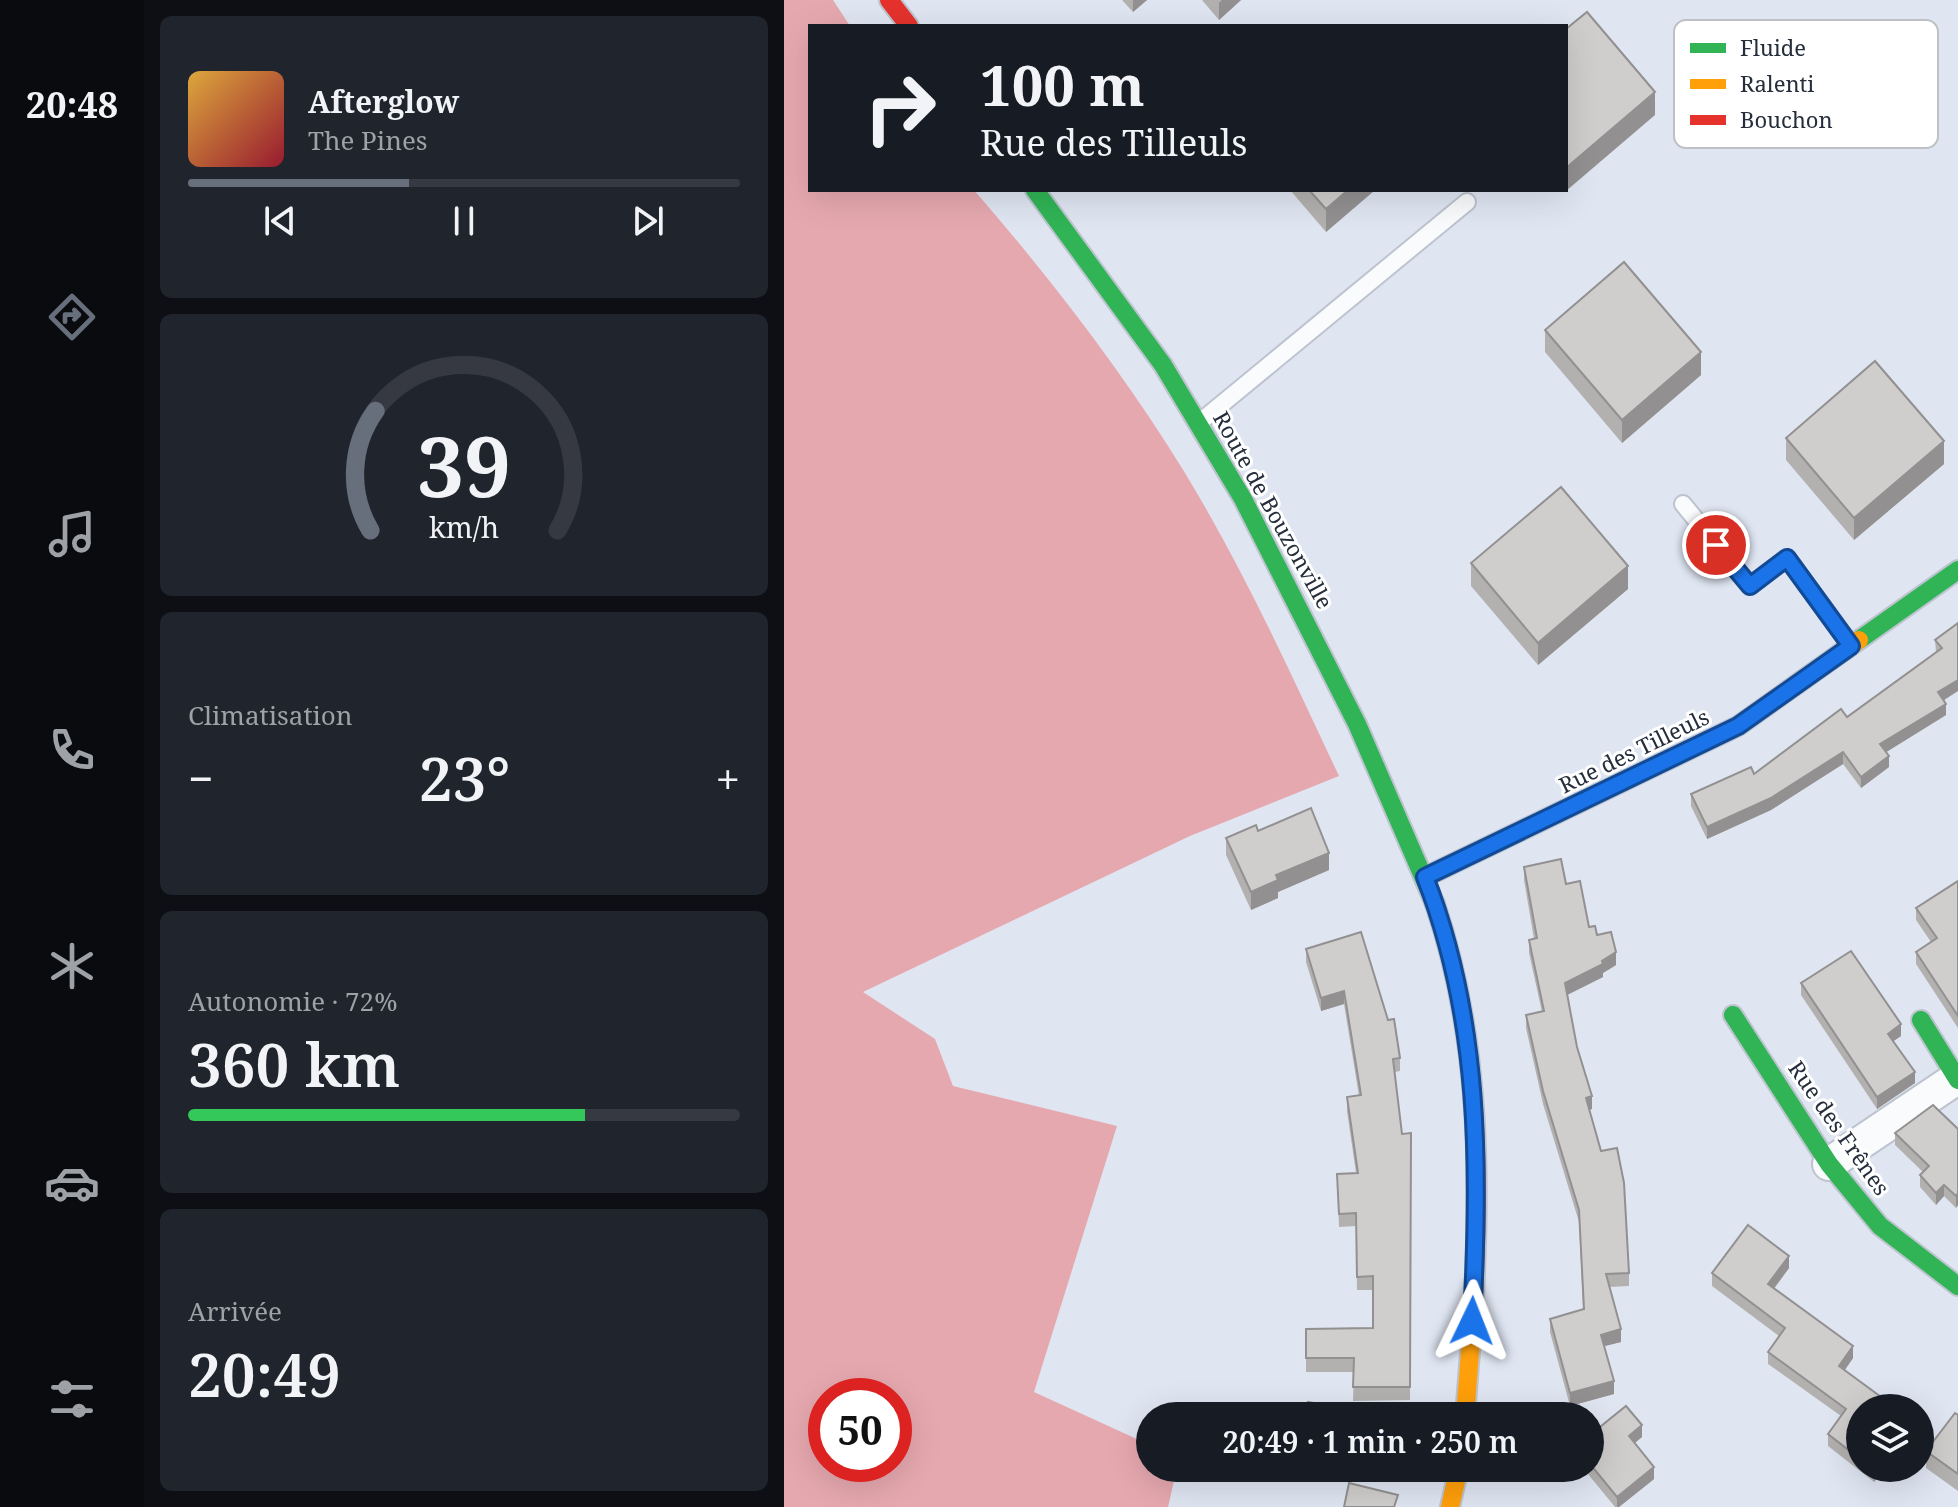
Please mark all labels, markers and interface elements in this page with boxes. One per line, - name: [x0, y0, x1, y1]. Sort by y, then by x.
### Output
- legend: [1674, 20, 1938, 148]
- text: Fluide: [1740, 32, 1806, 62]
- text: 100 m: [980, 46, 1145, 122]
- icon: right: [848, 56, 952, 160]
- text: Ralenti: [1740, 68, 1814, 98]
- text: 20:48: [26, 80, 118, 129]
- text: Afterglow: [308, 81, 459, 122]
- text: Bouchon: [1740, 104, 1833, 134]
- text: Rue des Tilleuls: [980, 118, 1247, 167]
- text: The Pines: [308, 122, 428, 158]
- icon: previous: [258, 199, 302, 243]
- icon: pause: [442, 199, 486, 243]
- icon: next: [626, 199, 670, 243]
- icon: directions: [44, 289, 100, 345]
- street label: Route de Bouzonville: [1207, 405, 1341, 614]
- text: 39: [417, 408, 511, 521]
- icon: music: [44, 506, 100, 562]
- text: km/h: [429, 507, 499, 546]
- pin: [1682, 511, 1750, 579]
- icon: arrive: [1694, 523, 1738, 567]
- text: Climatisation: [188, 697, 353, 733]
- street label: Rue des Tilleuls: [1554, 701, 1714, 799]
- icon: phone: [44, 722, 100, 778]
- text: 23°: [419, 737, 510, 819]
- text: −: [188, 748, 213, 808]
- text: +: [715, 748, 740, 808]
- icon: climate: [44, 938, 100, 994]
- text: Autonomie · 72%: [188, 983, 397, 1019]
- text: 360 km: [188, 1023, 400, 1105]
- street label: Rue des Frênes: [1782, 1054, 1897, 1201]
- icon: car: [44, 1155, 100, 1211]
- position arrow: [1430, 1279, 1514, 1363]
- text: Arrivée: [188, 1293, 282, 1329]
- text: 20:49: [188, 1333, 341, 1415]
- icon: filters: [44, 1371, 100, 1427]
- speed limit sign: 50: [808, 1378, 912, 1482]
- map controls: [1846, 1394, 1934, 1482]
- button: layers: [1846, 1394, 1934, 1482]
- text: 20:49 · 1 min · 250 m: [1222, 1421, 1518, 1462]

